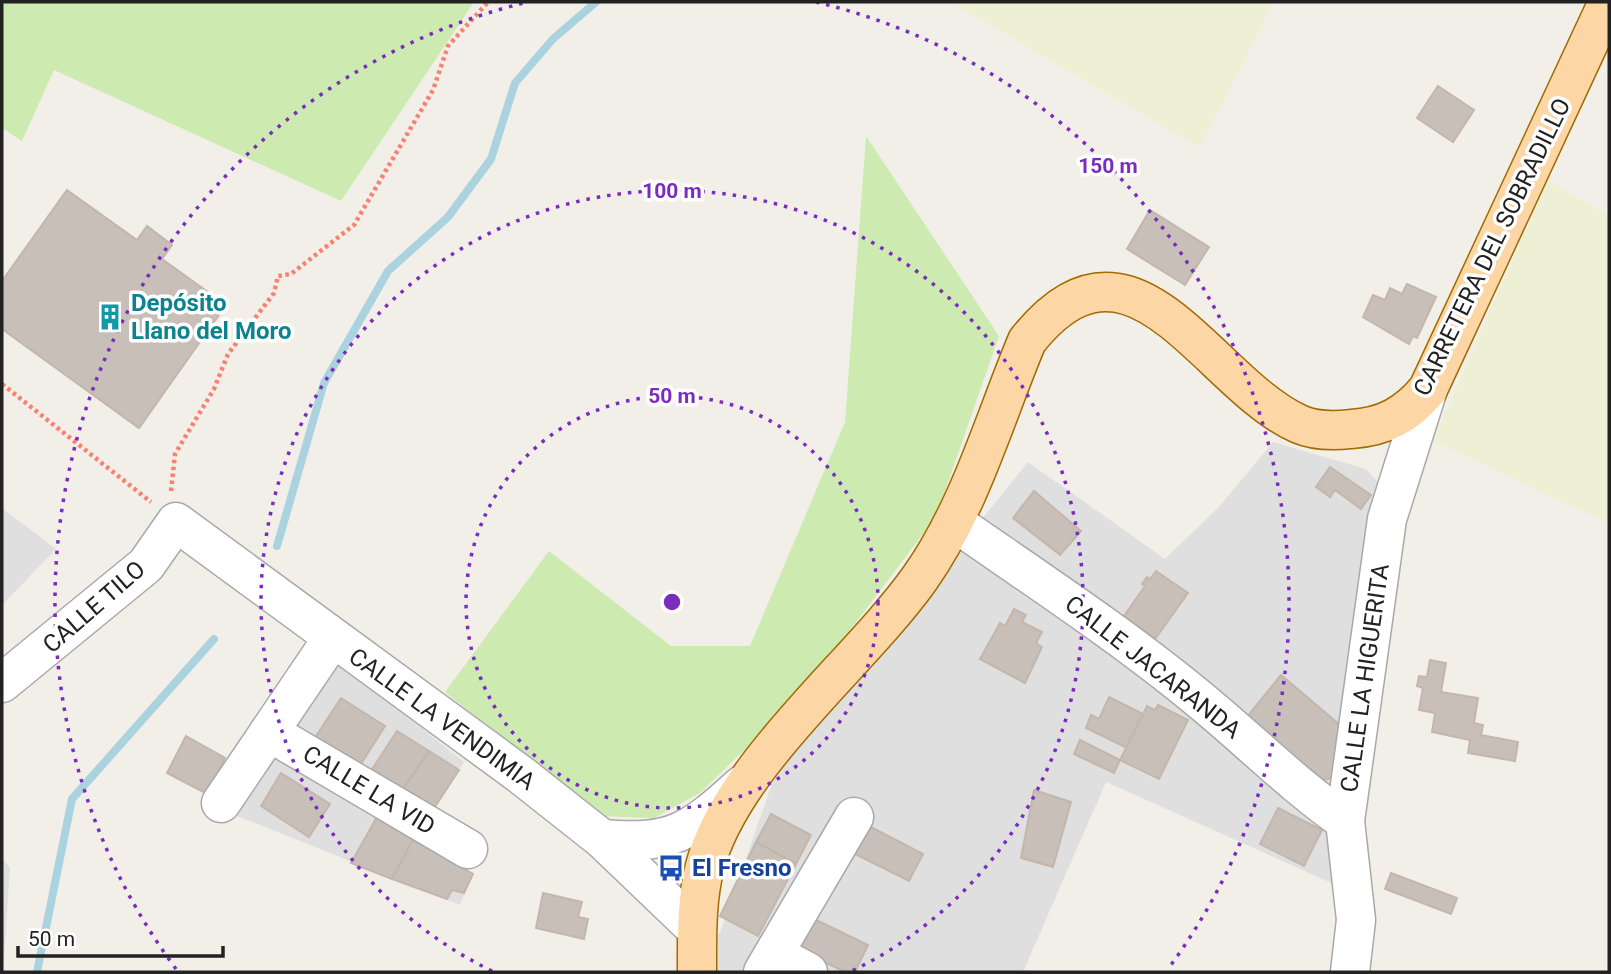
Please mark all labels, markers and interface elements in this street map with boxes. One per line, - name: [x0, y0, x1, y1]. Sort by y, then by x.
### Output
- street label: CARRETERA DEL SOBRADILLO: [1408, 94, 1576, 400]
- text: 150 m: [1078, 154, 1138, 178]
- text: 100 m: [642, 179, 702, 203]
- place label: Depósito Llano del Moro: [131, 289, 291, 345]
- building icon: Depósito Llano del Moro: [95, 302, 125, 332]
- text: 50 m: [648, 384, 696, 408]
- street label: CALLE TILO: [37, 555, 151, 659]
- street label: CALLE LA HIGUERITA: [1335, 561, 1395, 794]
- centre of rings: [660, 590, 684, 614]
- street label: CALLE JACARANDA: [1060, 590, 1247, 744]
- street label: CALLE LA VENDIMIA: [344, 642, 541, 796]
- street label: CALLE LA VID: [298, 740, 440, 840]
- bus stop icon: El Fresno: [656, 853, 686, 883]
- place label: El Fresno: [692, 854, 792, 882]
- scale bar: [18, 914, 222, 958]
- text: 50 m: [28, 927, 75, 951]

